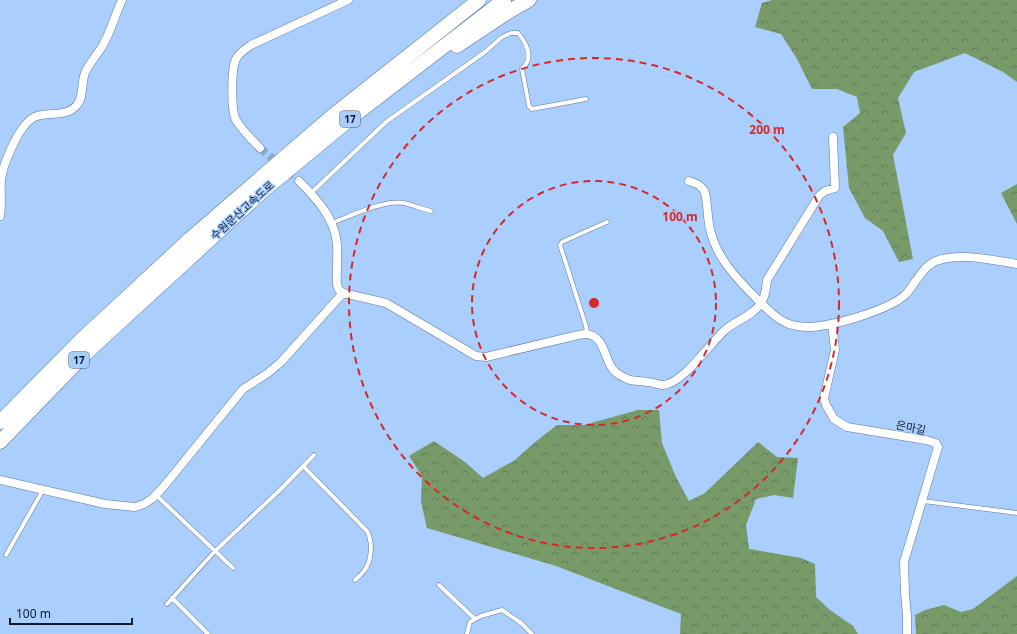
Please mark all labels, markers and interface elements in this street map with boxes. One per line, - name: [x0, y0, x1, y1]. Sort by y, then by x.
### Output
- road number: 17: [340, 111, 360, 127]
- text: 200 m: [749, 121, 785, 138]
- street label: 수원문산고속도로: [207, 177, 277, 243]
- text: 100 m: [662, 208, 698, 225]
- centre of rings: [587, 296, 601, 310]
- road number: 17: [69, 352, 89, 368]
- street label: 은마길: [895, 417, 927, 437]
- scale bar: [10, 600, 132, 626]
- text: 100 m: [16, 605, 51, 622]

